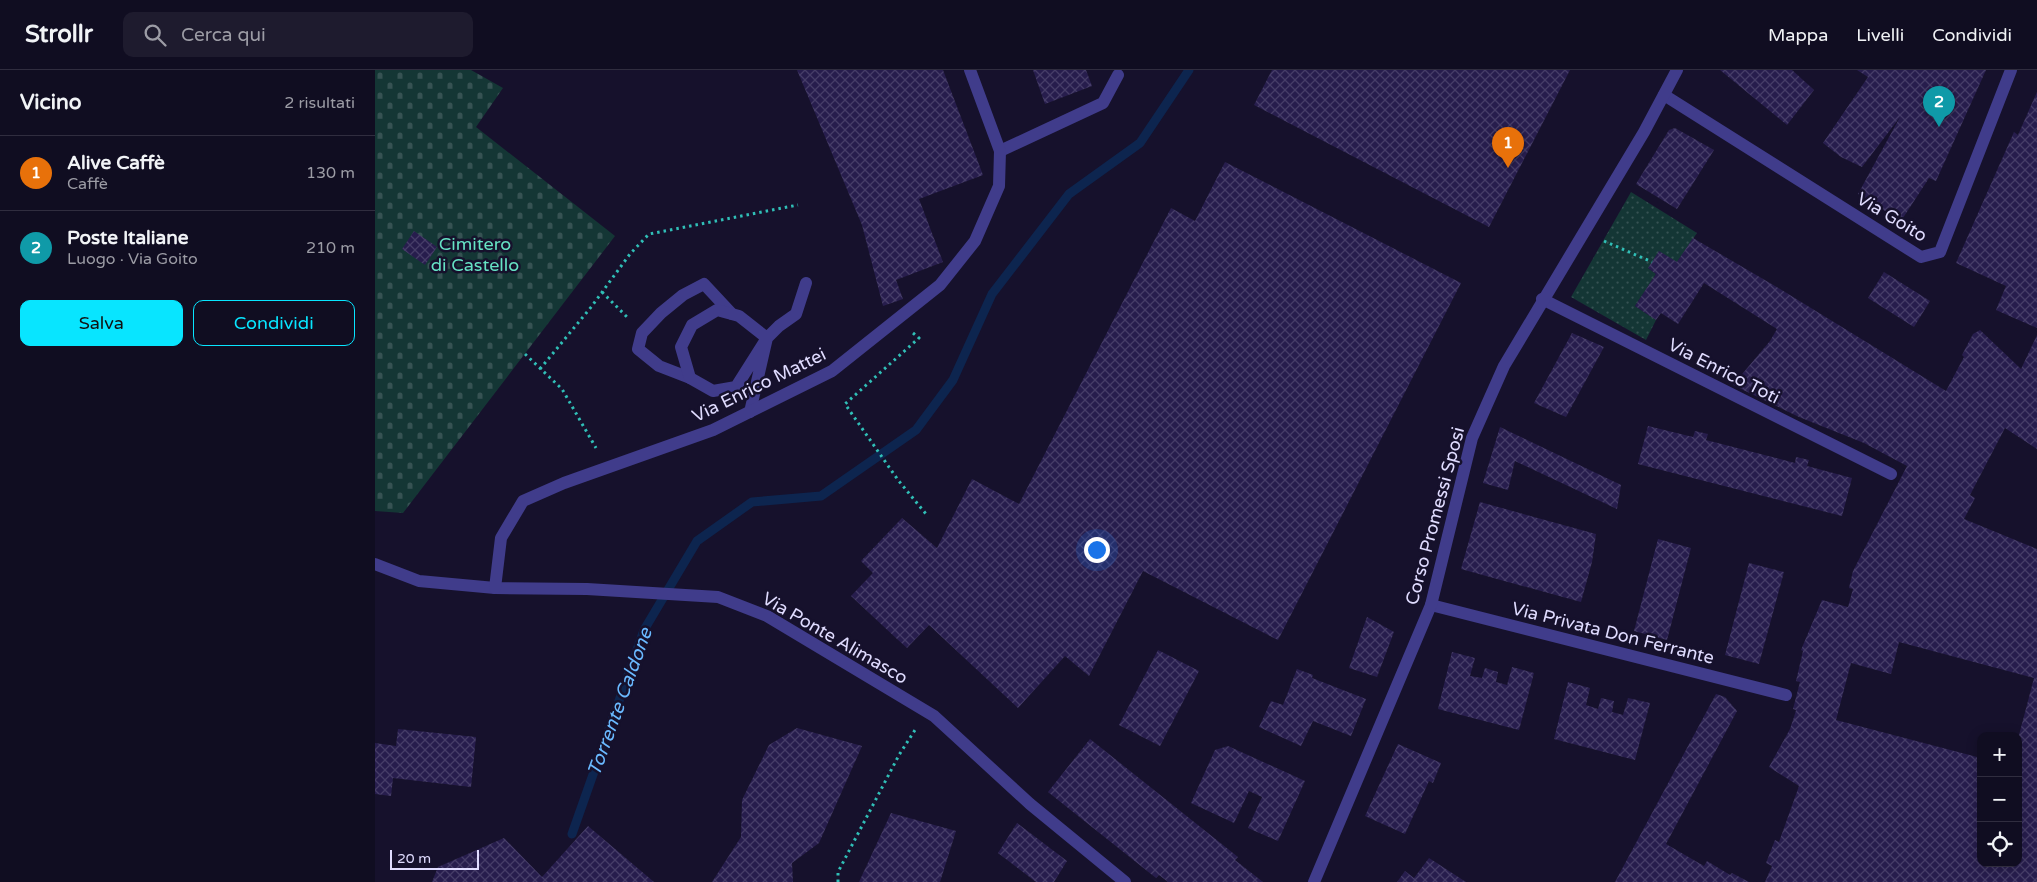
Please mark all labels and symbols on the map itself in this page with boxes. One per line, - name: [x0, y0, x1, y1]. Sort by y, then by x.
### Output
- pin: 2: [1923, 86, 1955, 127]
- pin: 1: [1492, 127, 1524, 168]
- street label: Via Goito: [1853, 187, 1931, 247]
- park label: Cimitero di Castello: [431, 233, 519, 276]
- street label: Via Enrico Toti: [1664, 333, 1784, 409]
- street label: Via Enrico Mattei: [689, 343, 829, 427]
- street label: Corso Promessi Sposi: [1401, 425, 1469, 607]
- your location: [1084, 537, 1110, 563]
- street label: Via Ponte Alimasco: [758, 587, 912, 689]
- street label: Via Privata Don Ferrante: [1510, 597, 1716, 669]
- water label: Torrente Caldone: [583, 624, 657, 779]
- scale bar: [390, 847, 479, 870]

